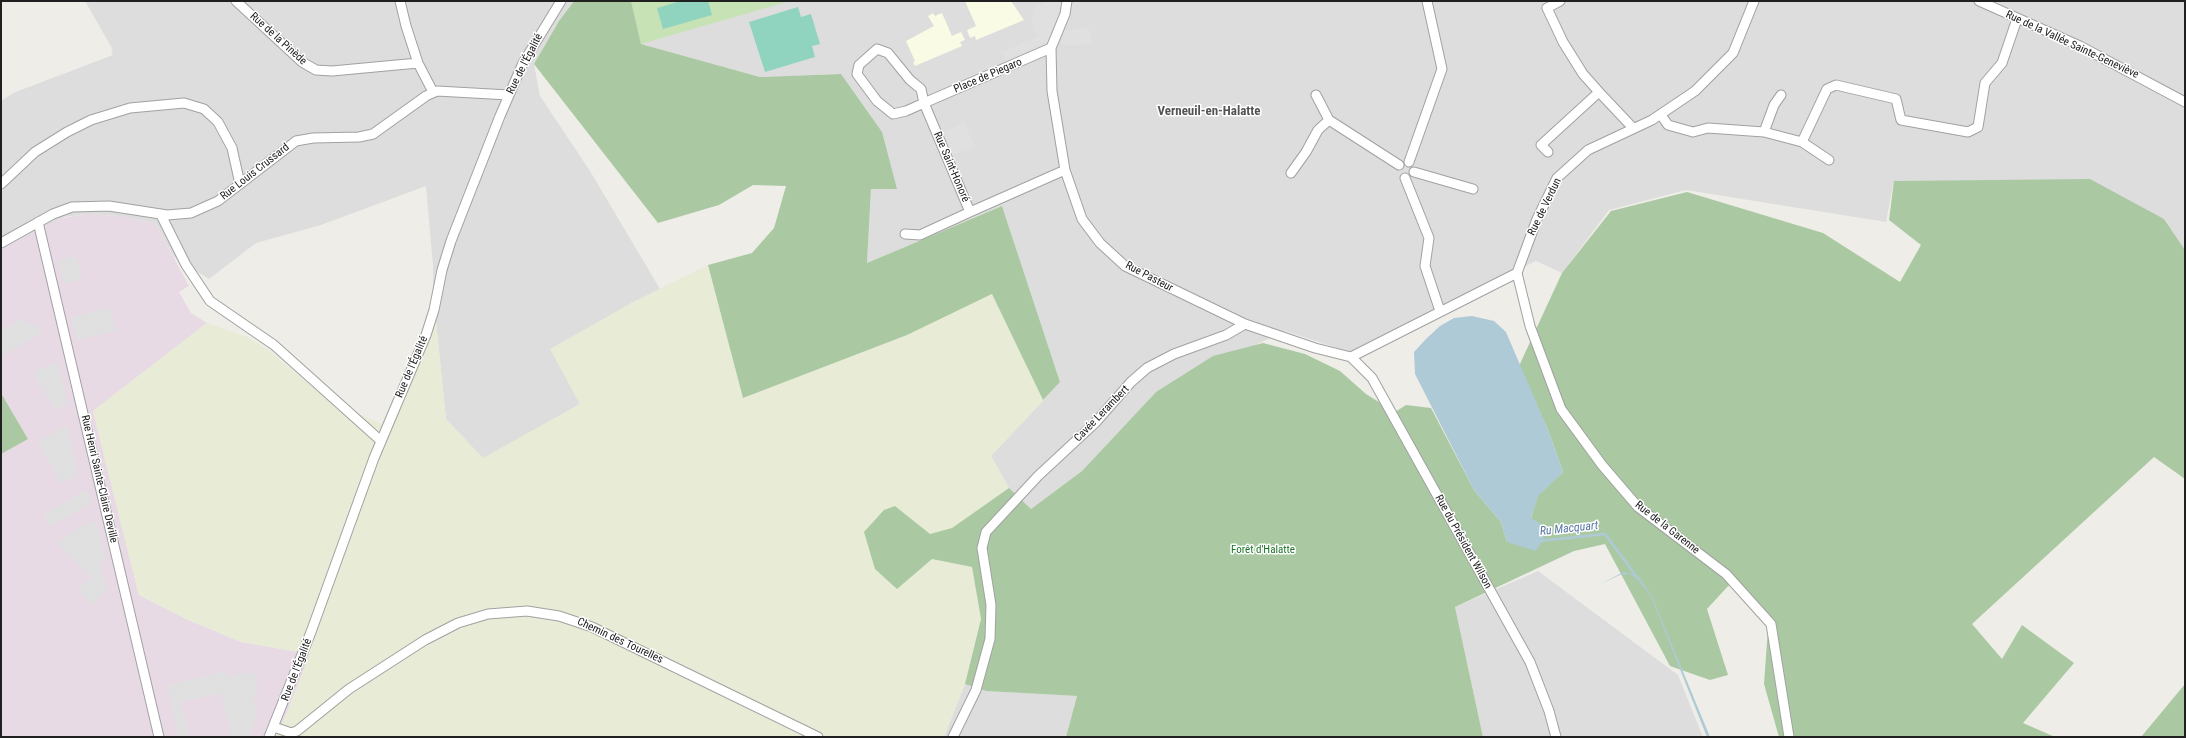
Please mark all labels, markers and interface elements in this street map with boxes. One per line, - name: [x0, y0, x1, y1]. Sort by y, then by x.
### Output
- street label: Rue de la Vallée Sainte-Geneviève: [2003, 8, 2141, 82]
- street label: Rue de la Pinède: [247, 10, 309, 68]
- street label: Rue de l'Égalité: [504, 32, 546, 96]
- street label: Place de Piegaro: [952, 56, 1024, 96]
- district label: Verneuil-en-Halatte: [1157, 104, 1261, 120]
- street label: Rue Saint-Honoré: [930, 130, 972, 204]
- street label: Rue Louis Crussard: [218, 141, 292, 203]
- street label: Rue de Verdun: [1525, 176, 1565, 238]
- street label: Rue Pasteur: [1123, 259, 1175, 295]
- street label: Rue de l'Égalité: [393, 334, 431, 400]
- street label: Cavée Lerambert: [1072, 383, 1132, 445]
- street label: Rue Henri Sainte-Claire Deville: [78, 414, 120, 544]
- street label: Rue du Président Wilson: [1432, 493, 1494, 591]
- street label: Rue de la Garenne: [1632, 499, 1702, 557]
- water label: Ru Macquart: [1539, 519, 1599, 539]
- park label: Forêt d'Halatte: [1231, 543, 1295, 557]
- street label: Chemin des Tourelles: [575, 615, 665, 667]
- street label: Rue de l'Égalité: [279, 637, 315, 703]

